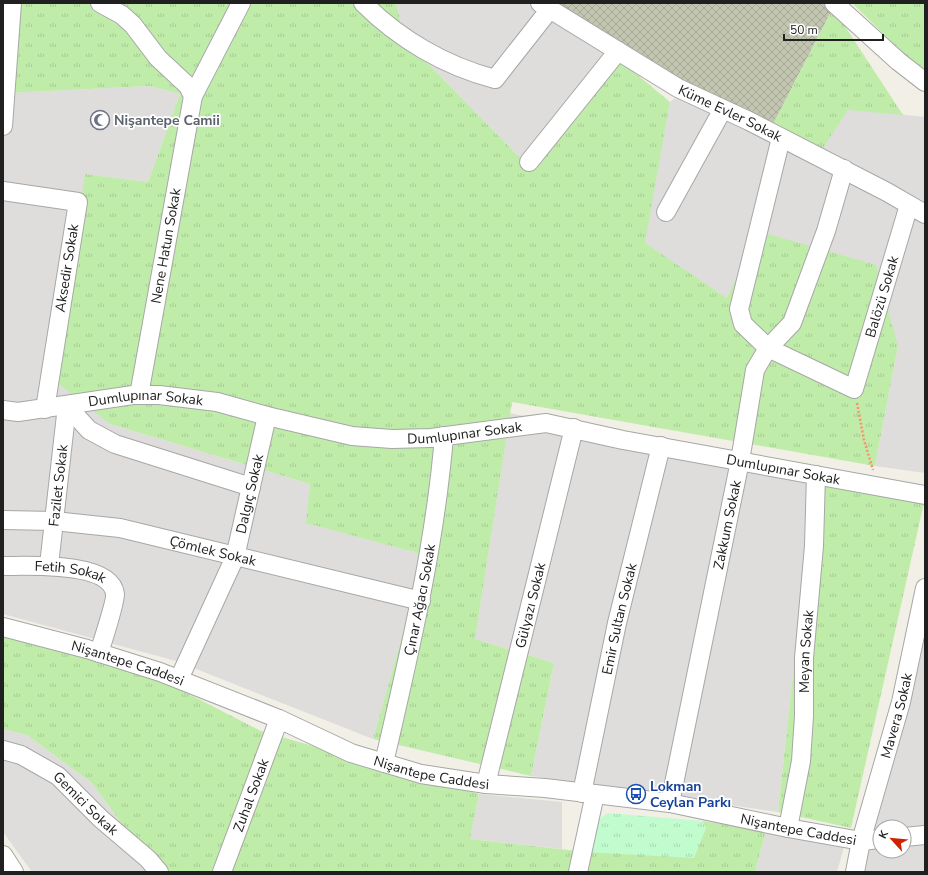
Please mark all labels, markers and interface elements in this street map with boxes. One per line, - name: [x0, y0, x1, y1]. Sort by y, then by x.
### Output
- scale bar: [784, 16, 883, 42]
- text: 50 m: [790, 22, 818, 38]
- street label: Küme Evler Sokak: [675, 80, 786, 146]
- mosque icon: Nişantepe Camii: [89, 109, 111, 131]
- place label: Nişantepe Camii: [114, 111, 220, 130]
- street label: Nene Hatun Sokak: [146, 186, 186, 305]
- street label: Aksedir Sokak: [51, 222, 84, 313]
- street label: Balözü Sokak: [860, 252, 903, 340]
- street label: Dumlupınar Sokak: [87, 385, 205, 411]
- street label: Dumlupınar Sokak: [407, 417, 524, 448]
- street label: Fazilet Sokak: [44, 443, 72, 528]
- street label: Dumlupınar Sokak: [725, 450, 843, 489]
- street label: Dalgıç Sokak: [231, 451, 268, 536]
- street label: Zakkum Sokak: [709, 477, 746, 571]
- street label: Çömlek Sokak: [168, 531, 259, 570]
- street label: Çınar Ağacı Sokak: [399, 542, 440, 658]
- street label: Fetih Sokak: [34, 556, 111, 588]
- street label: Gülyazı Sokak: [510, 560, 550, 650]
- street label: Emir Sultan Sokak: [597, 560, 641, 677]
- street label: Meyan Sokak: [794, 608, 818, 693]
- street label: Nişantepe Caddesi: [69, 636, 187, 690]
- street label: Mavera Sokak: [876, 670, 917, 760]
- street label: Nişantepe Caddesi: [371, 751, 490, 794]
- street label: Zuhal Sokak: [228, 755, 273, 835]
- street label: Gemici Sokak: [49, 767, 123, 840]
- place label: Lokman Ceylan Parkı: [650, 777, 731, 812]
- bus stop icon: Lokman Ceylan Parkı: [625, 783, 647, 805]
- street label: Nişantepe Caddesi: [739, 809, 858, 850]
- north arrow: [872, 819, 912, 859]
- text: K: [875, 827, 892, 841]

